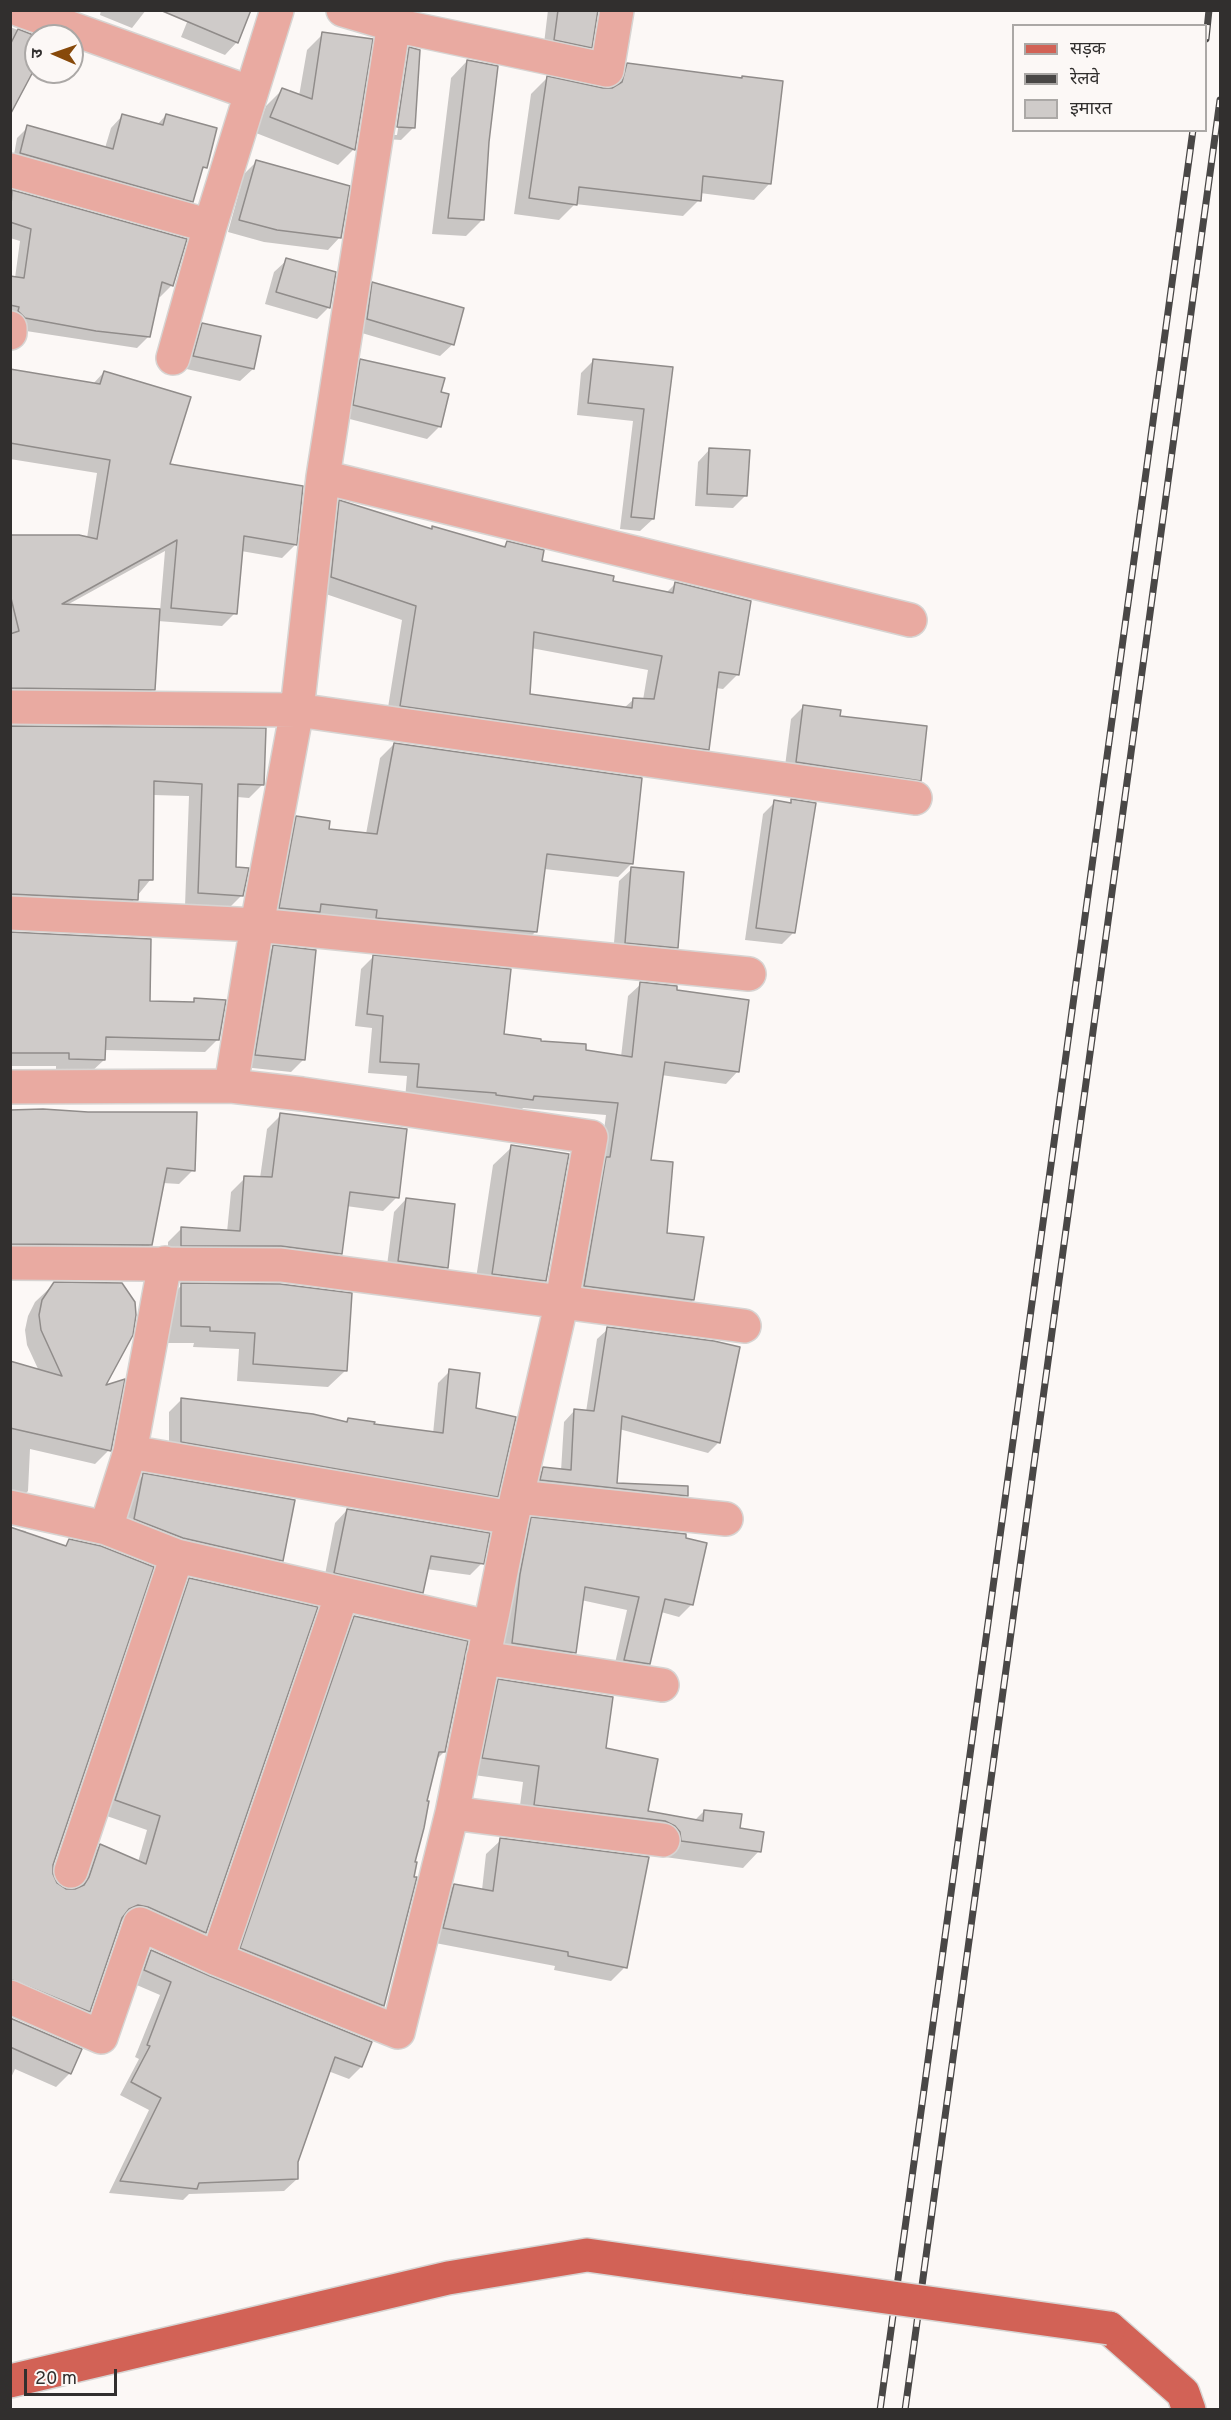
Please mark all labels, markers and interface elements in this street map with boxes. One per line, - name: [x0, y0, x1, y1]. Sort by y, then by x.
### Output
- north arrow: [24, 24, 84, 84]
- legend: [1012, 24, 1207, 132]
- text: सड़क: [1070, 38, 1106, 61]
- text: उ: [28, 48, 48, 58]
- text: रेलवे: [1070, 68, 1100, 91]
- text: इमारत: [1070, 98, 1112, 121]
- scale bar: [27, 2357, 120, 2395]
- text: 20 m: [35, 2368, 77, 2391]

